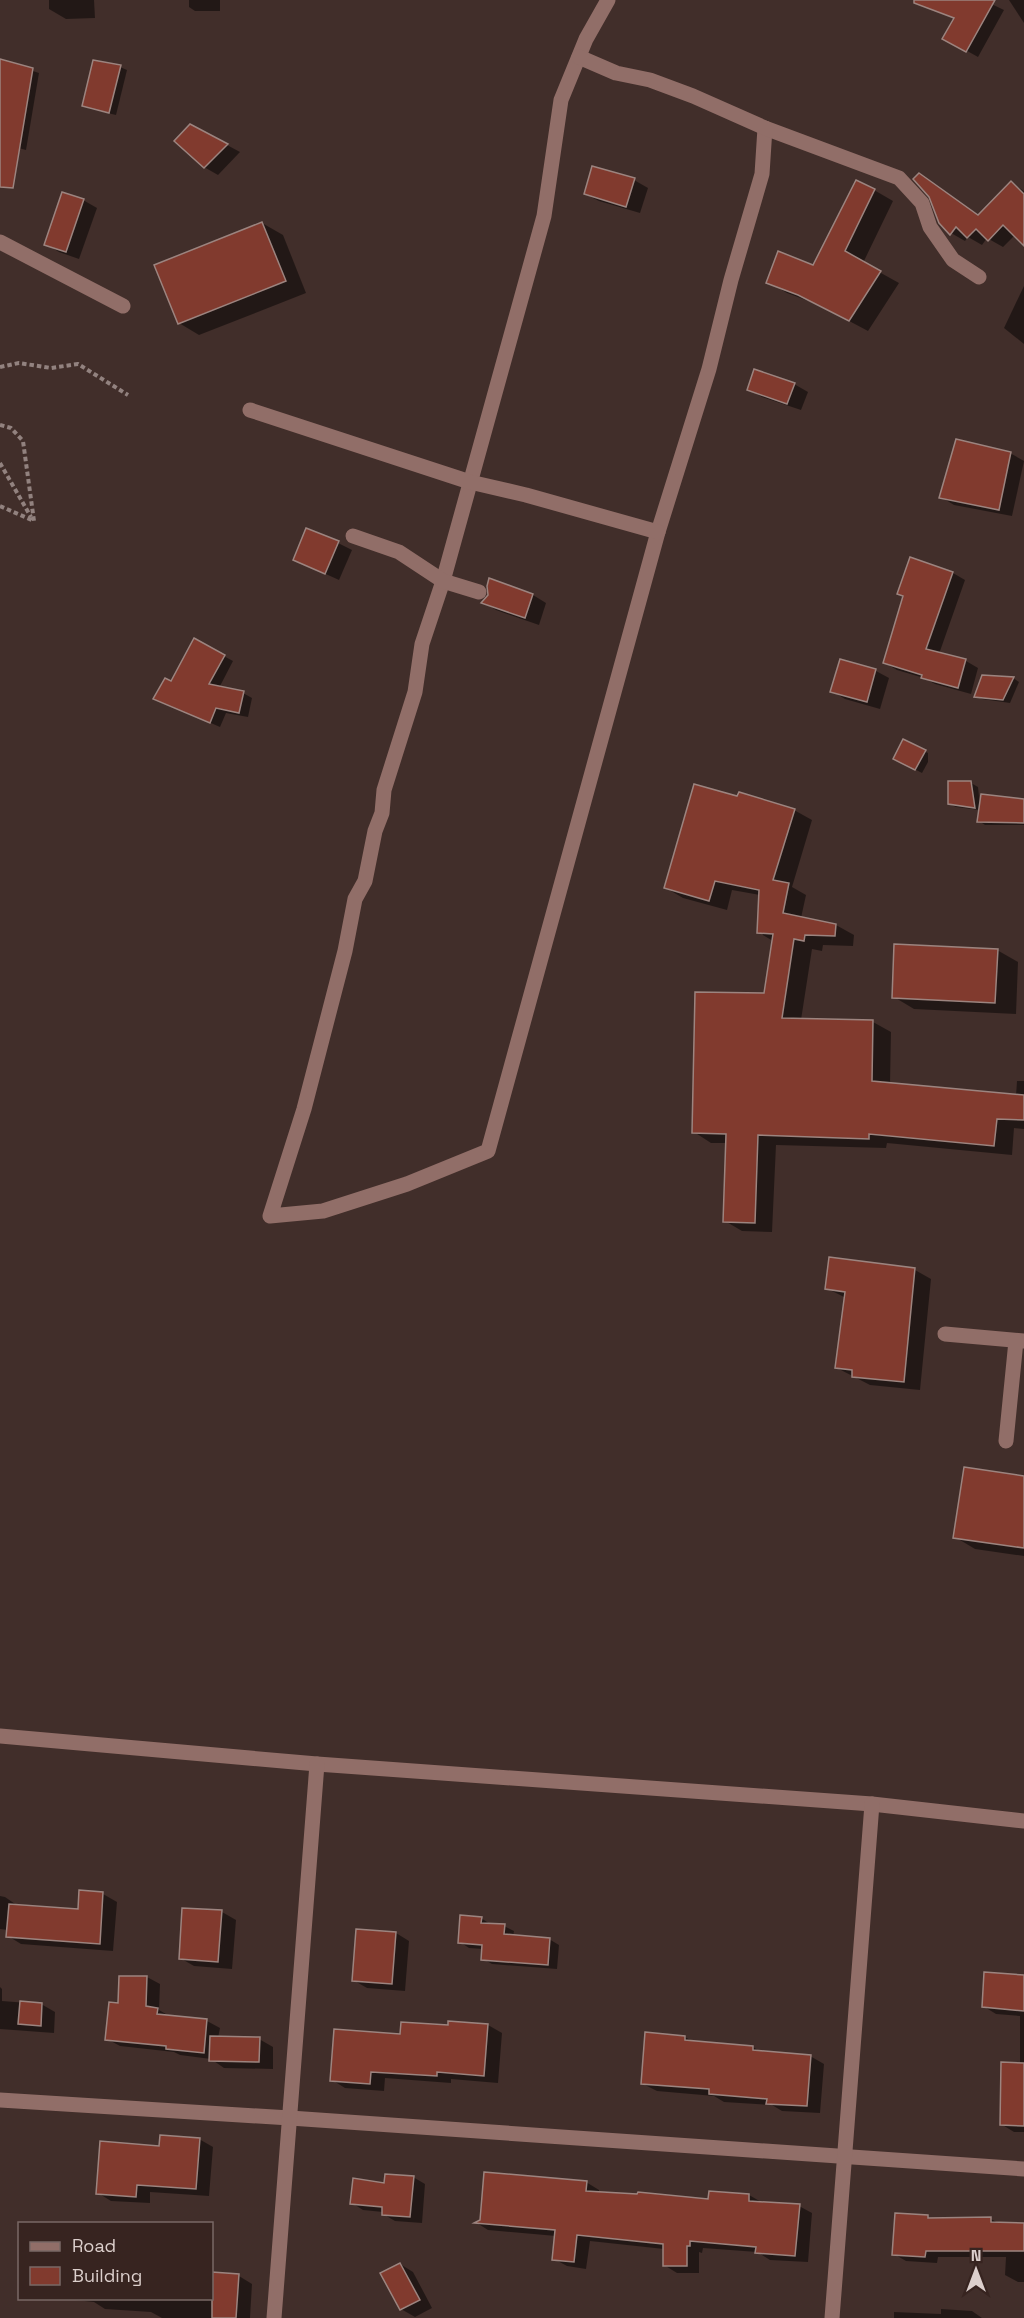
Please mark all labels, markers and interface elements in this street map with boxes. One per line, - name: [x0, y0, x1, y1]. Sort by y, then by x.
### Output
- legend: [18, 2222, 213, 2300]
- text: Road: [72, 2234, 116, 2257]
- north arrow: [946, 2240, 1006, 2300]
- text: N: [971, 2245, 981, 2266]
- text: Building: [72, 2264, 142, 2287]

